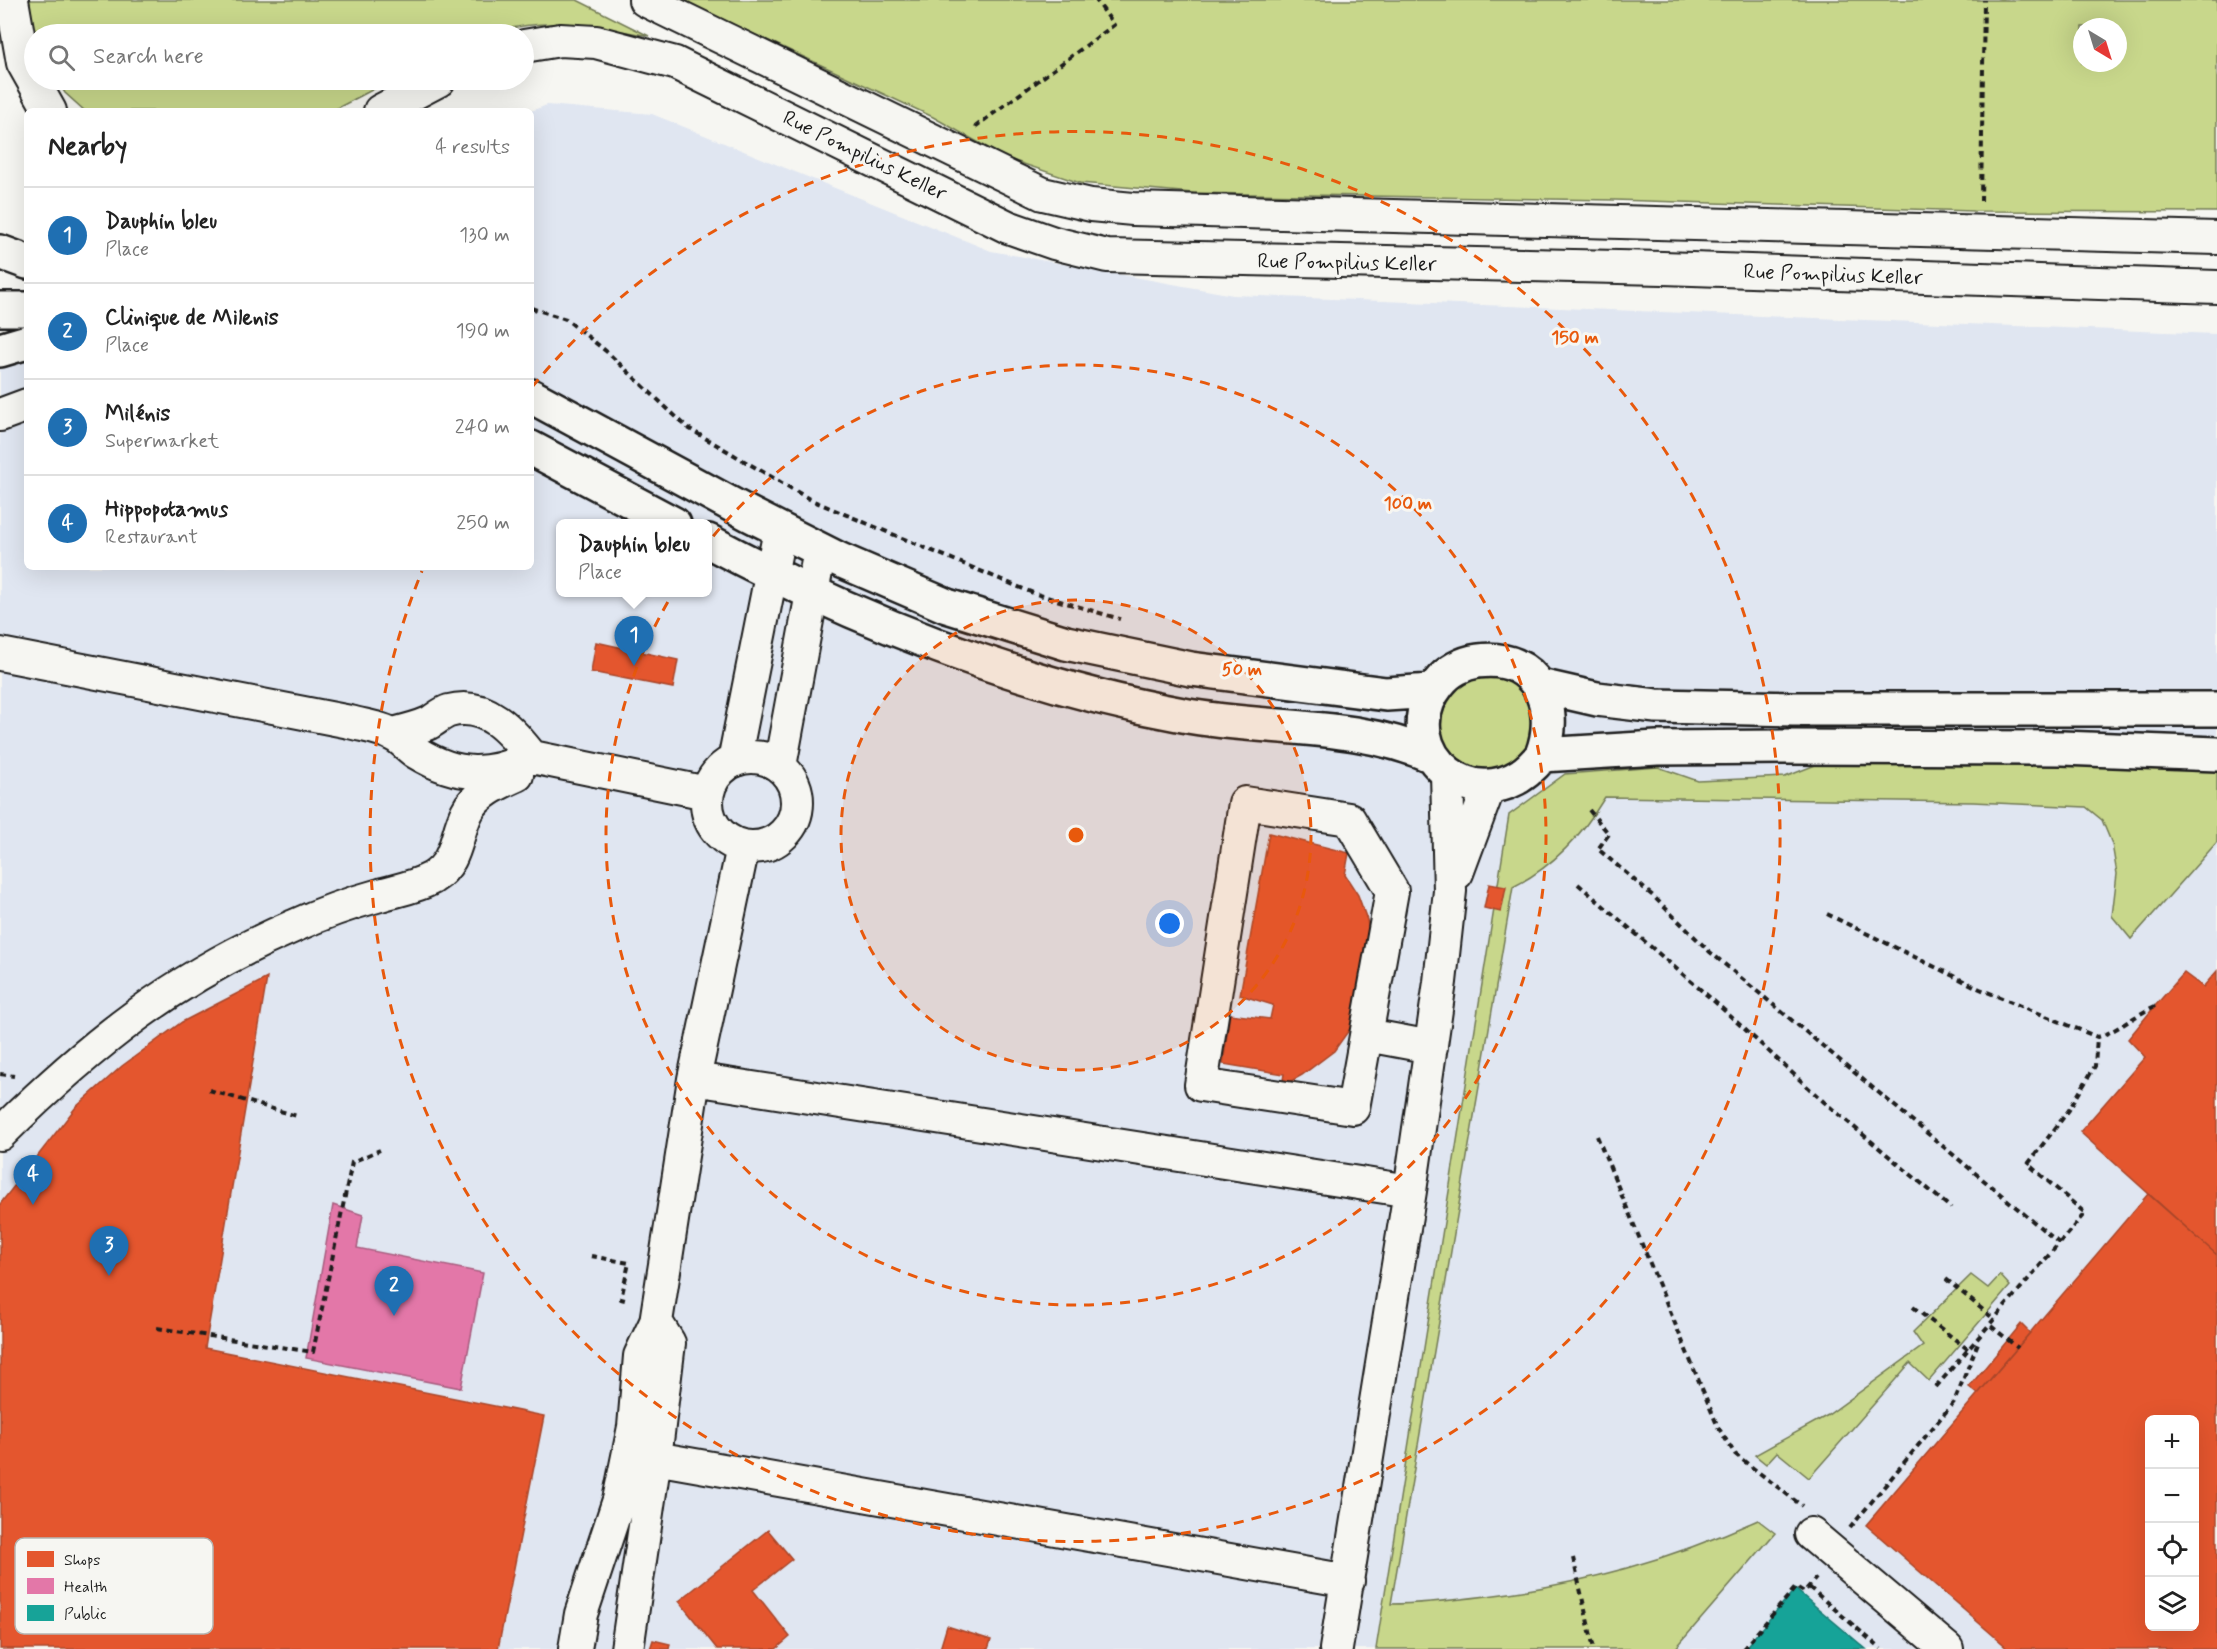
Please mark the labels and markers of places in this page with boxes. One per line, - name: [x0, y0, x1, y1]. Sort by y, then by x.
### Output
- pin: 1: [614, 616, 654, 666]
- centre of rings: [1066, 825, 1086, 845]
- pin: 4: [14, 1156, 52, 1205]
- pin: 3: [90, 1226, 128, 1276]
- pin: 2: [374, 1266, 414, 1316]

